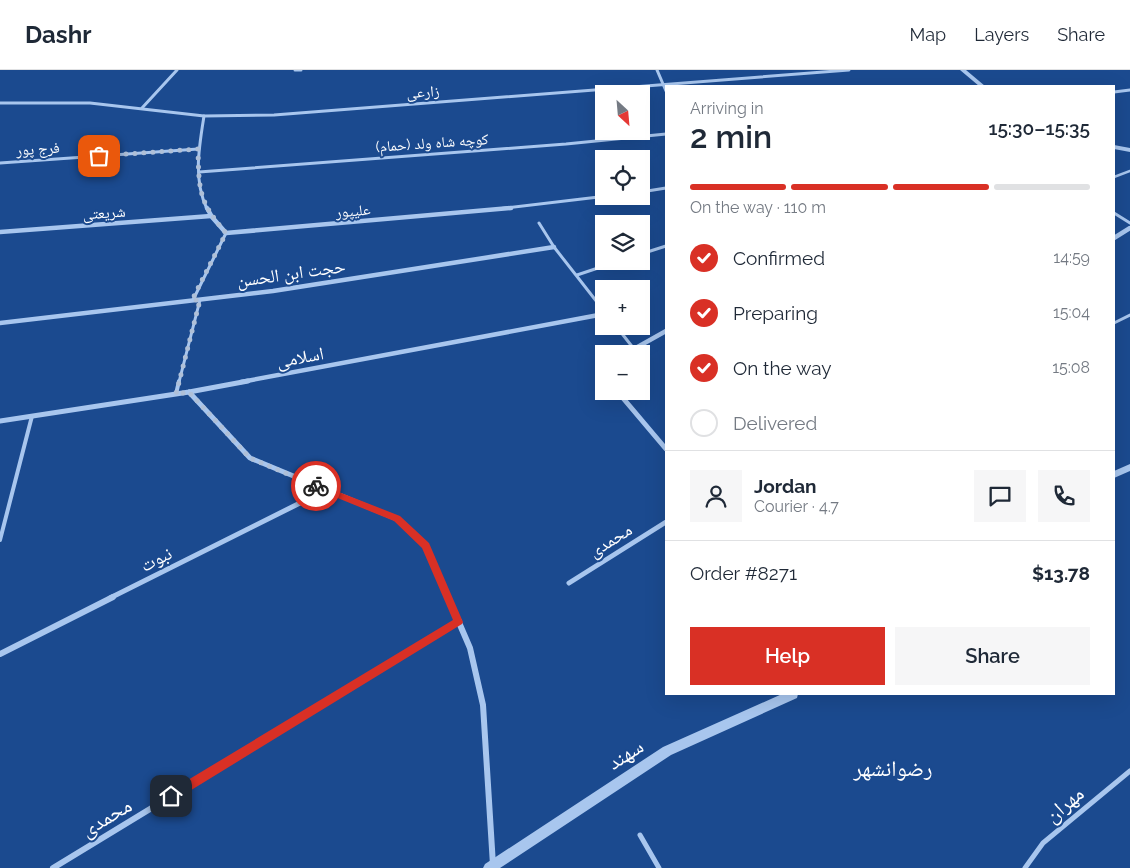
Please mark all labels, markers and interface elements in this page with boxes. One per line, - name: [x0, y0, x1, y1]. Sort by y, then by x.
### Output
- text: Dashr: [25, 20, 91, 49]
- text: Map: [910, 24, 946, 45]
- text: Layers: [974, 24, 1029, 45]
- text: Share: [1057, 24, 1105, 45]
- street label: زارعی: [406, 82, 440, 103]
- north arrow: [595, 85, 650, 140]
- map controls: [595, 85, 650, 400]
- text: Arriving in: [690, 99, 764, 118]
- text: 15:30–15:35: [988, 117, 1090, 139]
- text: 2 min: [690, 118, 772, 155]
- street label: کوچه شاه ولد (حمام): [375, 130, 489, 157]
- pin: [78, 135, 120, 177]
- street label: فرج پور: [15, 138, 60, 161]
- icon: bag: [85, 142, 113, 170]
- button: locate: [595, 150, 650, 205]
- text: On the way · 110 m: [690, 198, 826, 217]
- street label: علیپور: [334, 200, 372, 222]
- street label: شریعتی: [82, 203, 126, 224]
- button: layers: [595, 215, 650, 270]
- icon: check: [690, 244, 718, 272]
- text: Confirmed: [733, 247, 825, 269]
- text: 14:59: [1053, 248, 1090, 267]
- street label: حجت ابن الحسن: [235, 255, 347, 292]
- button: +: [595, 280, 650, 335]
- icon: check: [690, 299, 718, 327]
- text: Preparing: [733, 302, 818, 324]
- text: 15:04: [1053, 303, 1090, 322]
- street label: اسلامی: [275, 342, 326, 373]
- button: −: [595, 345, 650, 400]
- icon: check: [690, 354, 718, 382]
- text: On the way: [733, 357, 832, 379]
- text: 15:08: [1052, 358, 1090, 377]
- text: Delivered: [733, 412, 817, 434]
- courier: [291, 461, 341, 511]
- button: person: [690, 470, 742, 522]
- button: chat: [974, 470, 1026, 522]
- button: phone: [1038, 470, 1090, 522]
- icon: bike: [302, 472, 330, 500]
- text: Jordan: [754, 475, 817, 497]
- text: Courier · 4.7: [754, 497, 839, 516]
- street label: محمدی: [584, 519, 636, 562]
- street label: نبوت: [137, 542, 176, 576]
- text: Order #8271: [690, 562, 797, 584]
- text: $13.78: [1032, 562, 1090, 584]
- button: Help: [690, 627, 885, 685]
- button: Share: [895, 627, 1090, 685]
- street label: سهند: [602, 733, 648, 775]
- district label: رضوانشهر: [852, 755, 933, 781]
- pin: [150, 775, 192, 817]
- street label: مهران: [1039, 780, 1089, 828]
- icon: home: [157, 782, 185, 810]
- street label: محمدی: [76, 792, 136, 842]

